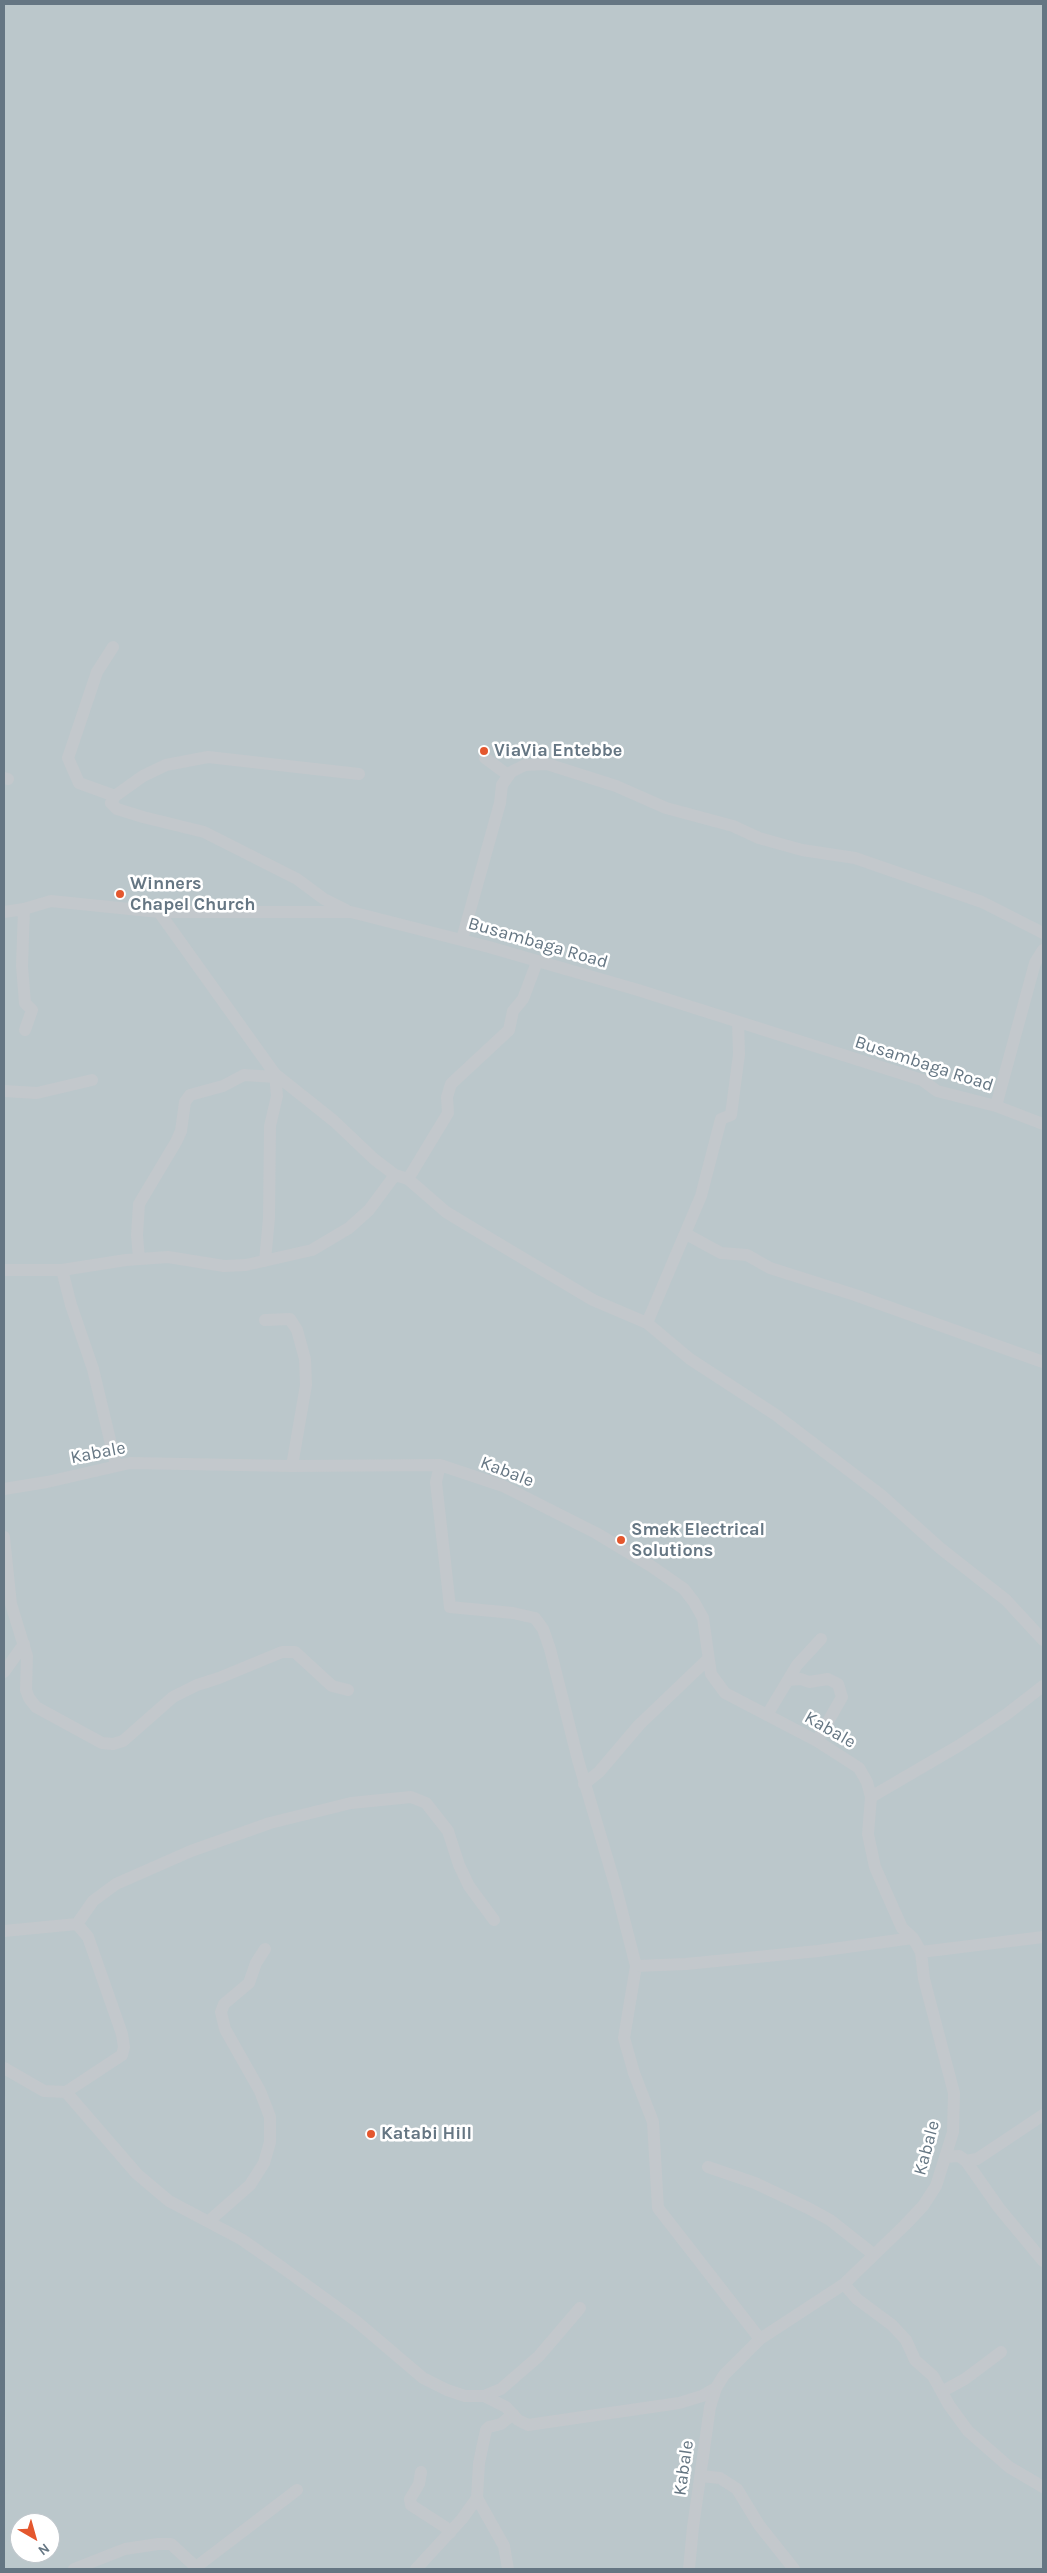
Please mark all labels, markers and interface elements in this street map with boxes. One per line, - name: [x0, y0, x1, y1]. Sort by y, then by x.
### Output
- place label: ViaVia Entebbe: [494, 740, 622, 762]
- marker: ViaVia Entebbe: [478, 745, 490, 757]
- place label: Winners Chapel Church: [130, 873, 255, 916]
- marker: Winners Chapel Church: [114, 888, 126, 900]
- street label: Busambaga Road: [466, 913, 610, 973]
- street label: Busambaga Road: [852, 1031, 996, 1097]
- street label: Kabale: [69, 1437, 127, 1469]
- street label: Kabale: [477, 1452, 537, 1492]
- place label: Smek Electrical Solutions: [631, 1519, 765, 1562]
- marker: Smek Electrical Solutions: [615, 1534, 627, 1546]
- street label: Kabale: [800, 1707, 860, 1753]
- street label: Kabale: [909, 2118, 945, 2178]
- place label: Katabi Hill: [381, 2123, 472, 2145]
- marker: Katabi Hill: [365, 2128, 377, 2140]
- street label: Kabale: [669, 2439, 699, 2497]
- north arrow: [10, 2513, 60, 2563]
- text: N: [35, 2540, 53, 2559]

